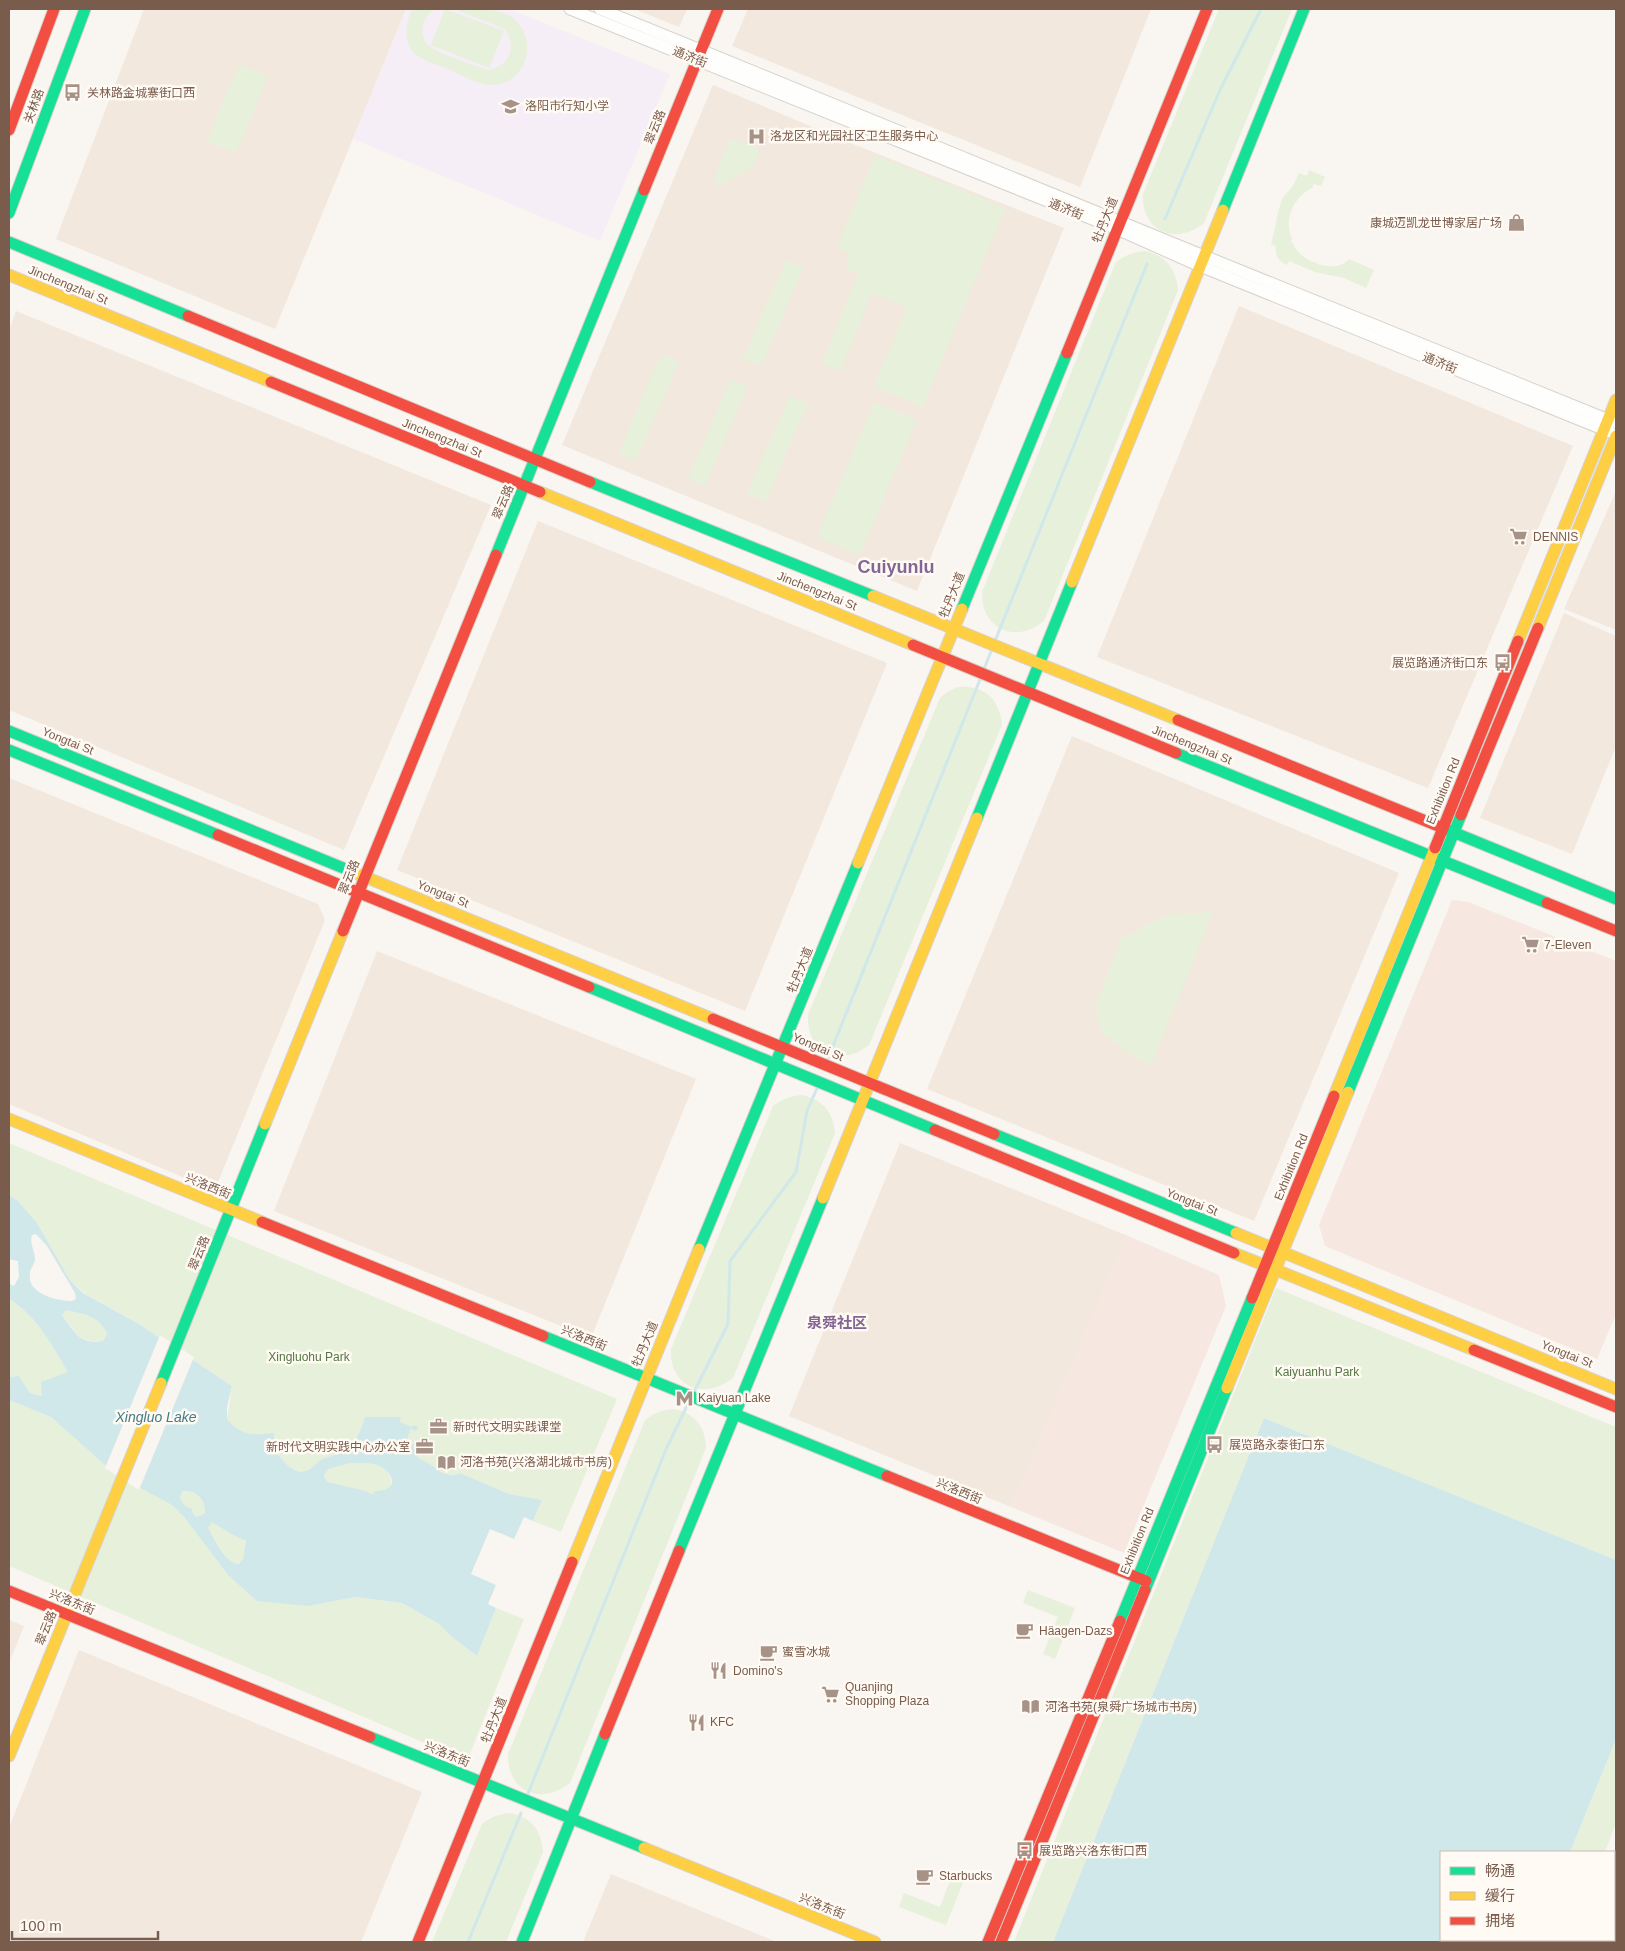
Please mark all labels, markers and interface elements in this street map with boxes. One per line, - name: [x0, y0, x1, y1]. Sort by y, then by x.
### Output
- street label: 通济街: [671, 44, 709, 70]
- bus stop icon: 关林路金城寨街口西: [63, 83, 83, 103]
- place label: 关林路金城寨街口西: [87, 86, 195, 100]
- street label: 关林路: [21, 87, 47, 125]
- school or university icon: 洛阳市行知小学: [501, 96, 521, 116]
- place label: 洛阳市行知小学: [525, 99, 609, 113]
- street label: 翠云路: [642, 108, 668, 146]
- hospital icon: 洛龙区和光园社区卫生服务中心: [746, 126, 766, 146]
- place label: 洛龙区和光园社区卫生服务中心: [770, 129, 938, 143]
- street label: 牡丹大道: [1090, 195, 1120, 245]
- street label: 通济街: [1047, 196, 1085, 222]
- shop icon: 康城迈凯龙世博家居广场: [1506, 213, 1526, 233]
- place label: 康城迈凯龙世博家居广场: [1370, 216, 1502, 230]
- street label: Jinchengzhai St: [26, 263, 111, 308]
- street label: 通济街: [1421, 350, 1459, 376]
- street label: Jinchengzhai St: [400, 416, 485, 461]
- street label: 翠云路: [490, 483, 516, 521]
- supermarket icon: DENNIS: [1509, 527, 1529, 547]
- place label: DENNIS: [1533, 530, 1578, 544]
- district label: Cuiyunlu: [858, 557, 935, 577]
- street label: Jinchengzhai St: [775, 569, 860, 614]
- street label: 牡丹大道: [937, 570, 967, 620]
- bus stop icon: 展览路通济街口东: [1492, 653, 1512, 673]
- place label: 展览路通济街口东: [1392, 656, 1488, 670]
- street label: Jinchengzhai St: [1150, 723, 1235, 768]
- street label: Yongtai St: [40, 724, 96, 758]
- street label: Exhibition Rd: [1423, 756, 1463, 826]
- street label: 翠云路: [336, 858, 362, 896]
- street label: Yongtai St: [415, 877, 471, 911]
- supermarket icon: 7-Eleven: [1520, 935, 1540, 955]
- place label: 7-Eleven: [1544, 938, 1591, 952]
- street label: 牡丹大道: [785, 945, 815, 995]
- street label: Yongtai St: [790, 1030, 846, 1064]
- street label: Exhibition Rd: [1271, 1132, 1311, 1202]
- street label: 兴洛西街: [183, 1171, 233, 1201]
- street label: Yongtai St: [1164, 1185, 1220, 1219]
- street label: 翠云路: [186, 1234, 212, 1272]
- district label: 泉舜社区: [807, 1314, 867, 1331]
- street label: 牡丹大道: [629, 1319, 661, 1369]
- street label: 兴洛西街: [559, 1323, 609, 1353]
- street label: Yongtai St: [1539, 1337, 1595, 1371]
- park label: Xingluohu Park: [268, 1350, 351, 1364]
- park label: Kaiyuanhu Park: [1275, 1365, 1360, 1379]
- metro station icon: Kaiyuan Lake: [674, 1388, 694, 1408]
- place label: Kaiyuan Lake: [698, 1391, 771, 1405]
- water label: Xingluo Lake: [115, 1409, 197, 1425]
- office icon: 新时代文明实践课堂: [429, 1417, 449, 1437]
- place label: 新时代文明实践课堂: [453, 1420, 561, 1434]
- bus stop icon: 展览路永泰街口东: [1205, 1435, 1225, 1455]
- office icon: 新时代文明实践中心办公室: [414, 1437, 434, 1457]
- place label: 展览路永泰街口东: [1229, 1438, 1325, 1452]
- place label: 新时代文明实践中心办公室: [266, 1440, 410, 1454]
- library icon: 河洛书苑(兴洛湖北城市书房): [436, 1452, 456, 1472]
- place label: 河洛书苑(兴洛湖北城市书房): [460, 1455, 612, 1469]
- street label: 兴洛西街: [934, 1476, 984, 1506]
- street label: Exhibition Rd: [1117, 1506, 1157, 1576]
- street label: 兴洛东街: [47, 1587, 97, 1617]
- street label: 翠云路: [33, 1609, 59, 1647]
- cafe icon: Häagen-Dazs: [1015, 1621, 1035, 1641]
- place label: Häagen-Dazs: [1039, 1624, 1112, 1638]
- cafe icon: 蜜雪冰城: [758, 1642, 778, 1662]
- place label: 蜜雪冰城: [782, 1645, 830, 1659]
- restaurant icon: Domino's: [709, 1661, 729, 1681]
- place label: Domino's: [733, 1664, 783, 1678]
- place label: Quanjing Shopping Plaza: [845, 1680, 929, 1708]
- supermarket icon: Quanjing Shopping Plaza: [821, 1684, 841, 1704]
- street label: 牡丹大道: [479, 1695, 509, 1745]
- library icon: 河洛书苑(泉舜广场城市书房): [1021, 1697, 1041, 1717]
- place label: 河洛书苑(泉舜广场城市书房): [1045, 1700, 1197, 1714]
- restaurant icon: KFC: [686, 1712, 706, 1732]
- place label: KFC: [710, 1715, 734, 1729]
- street label: 兴洛东街: [422, 1739, 472, 1769]
- bus stop icon: 展览路兴洛东街口西: [1015, 1841, 1035, 1861]
- place label: 展览路兴洛东街口西: [1039, 1844, 1147, 1858]
- legend: [1440, 1851, 1615, 1941]
- text: 畅通: [1485, 1862, 1515, 1879]
- cafe icon: Starbucks: [915, 1866, 935, 1886]
- place label: Starbucks: [939, 1869, 992, 1883]
- text: 缓行: [1485, 1887, 1515, 1904]
- street label: 兴洛东街: [797, 1891, 847, 1921]
- scale bar: [12, 1908, 159, 1940]
- text: 拥堵: [1485, 1912, 1515, 1929]
- text: 100 m: [20, 1917, 62, 1934]

